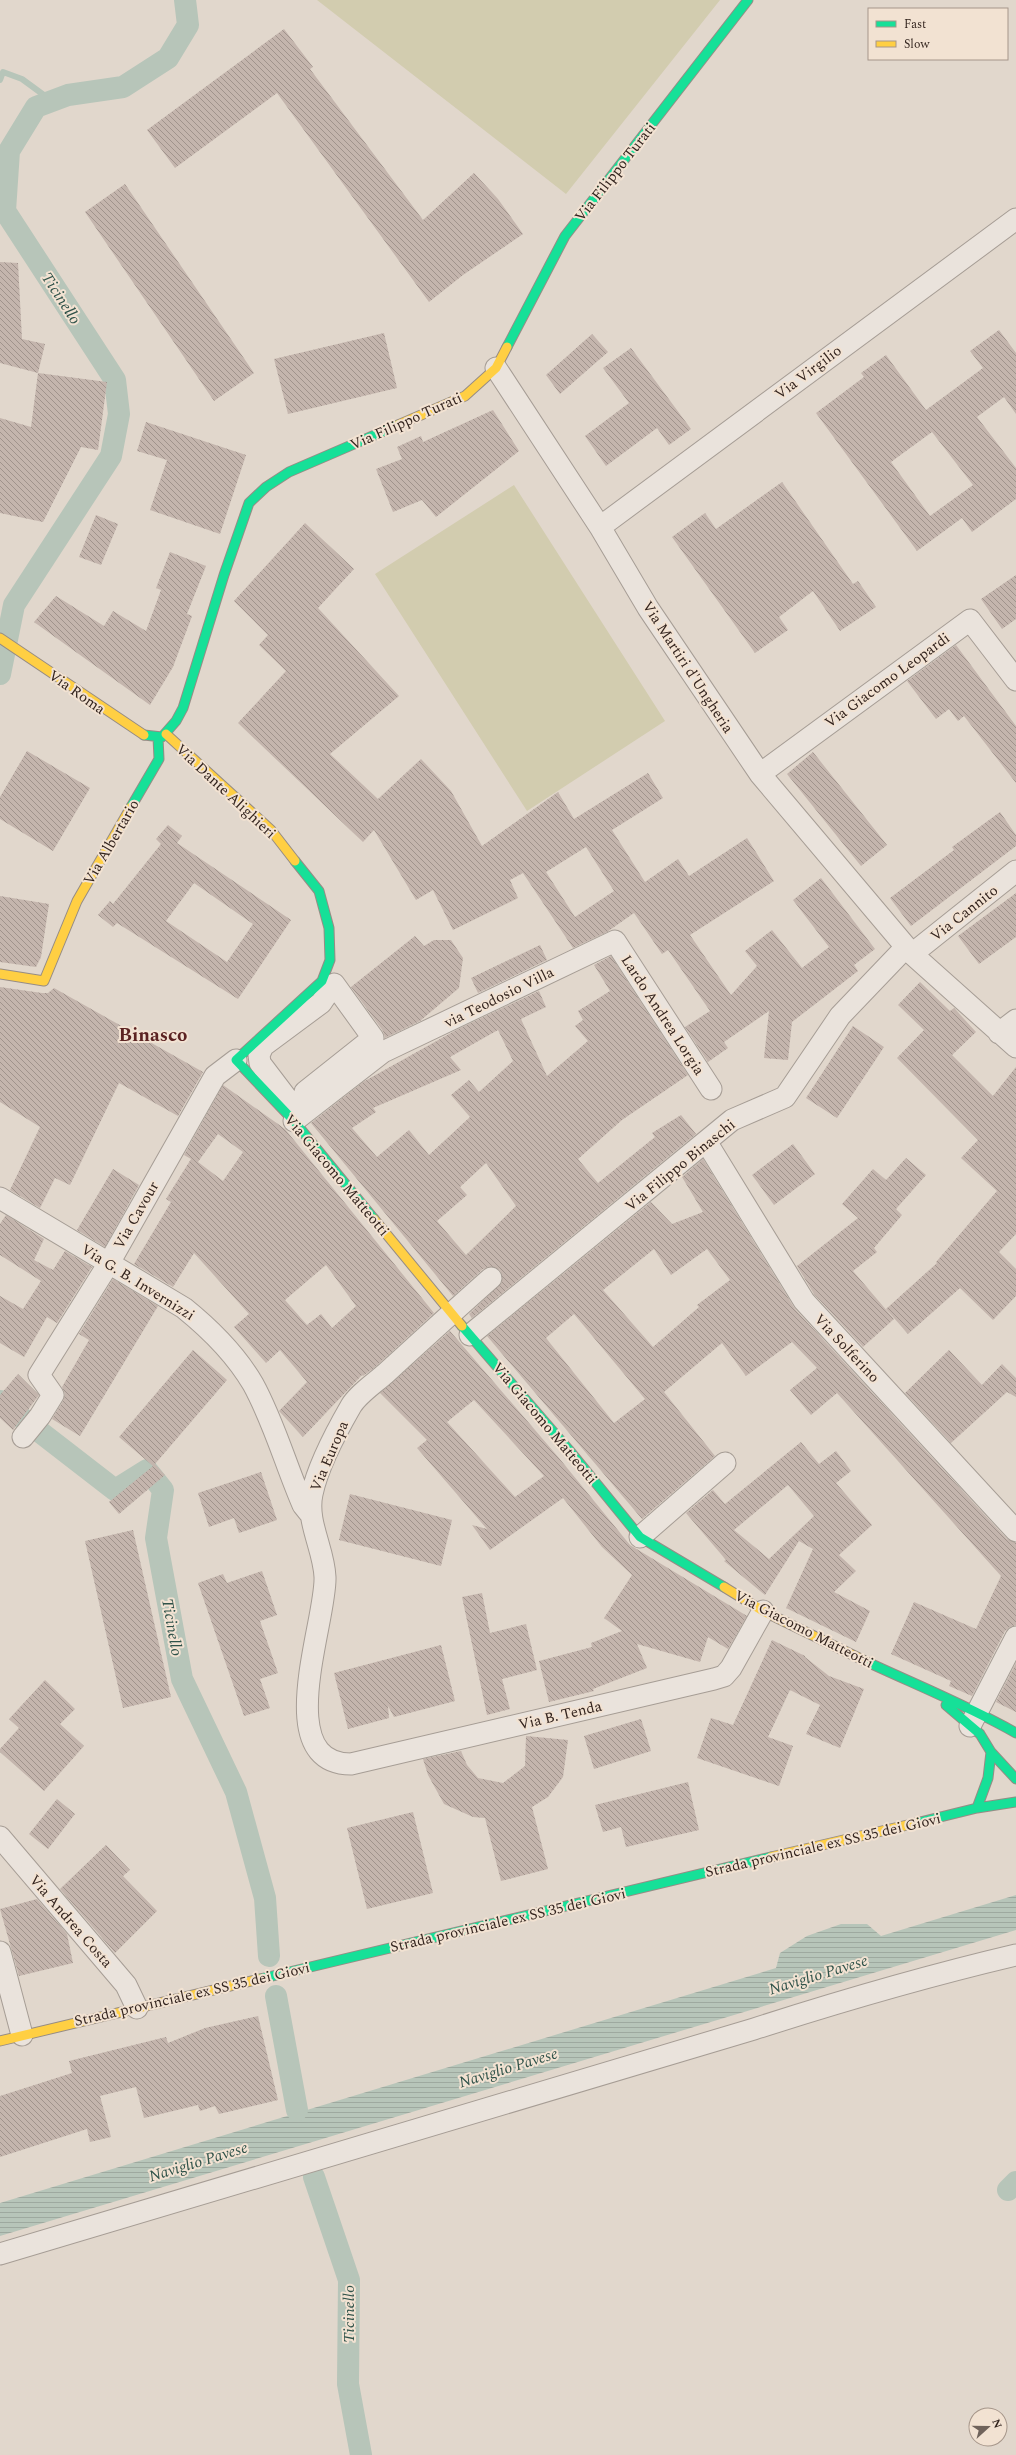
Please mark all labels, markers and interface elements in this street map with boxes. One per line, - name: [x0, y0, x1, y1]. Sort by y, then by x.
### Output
- legend: [868, 8, 1008, 60]
- text: Fast: [904, 15, 926, 34]
- text: Slow: [904, 35, 930, 54]
- street label: Via Filippo Turati: [569, 118, 662, 227]
- water label: Ticinello: [35, 268, 87, 329]
- street label: Via Virgilio: [770, 340, 847, 405]
- street label: Via Filippo Turati: [346, 386, 466, 456]
- street label: Via Martiri d'Ungheria: [636, 597, 739, 739]
- street label: Via Giacomo Leopardi: [820, 627, 955, 734]
- street label: Via Roma: [43, 664, 110, 721]
- street label: Via Dante Alighieri: [170, 738, 281, 844]
- street label: Via Albertario: [78, 795, 145, 889]
- street label: Via Cannito: [925, 880, 1003, 947]
- street label: Lardo Andrea Lorgia: [615, 951, 711, 1081]
- street label: via Teodosio Villa: [440, 961, 558, 1034]
- district label: Binasco: [118, 1021, 188, 1050]
- street label: Via Giacomo Matteotti: [278, 1109, 395, 1242]
- street label: Via Filippo Binaschi: [620, 1114, 740, 1217]
- street label: Via Cavour: [108, 1177, 165, 1253]
- street label: Via G. B. Invernizzi: [76, 1238, 199, 1327]
- street label: Via Solferino: [808, 1308, 885, 1388]
- street label: Via Giacomo Matteotti: [486, 1357, 603, 1490]
- street label: Via Europa: [304, 1417, 355, 1495]
- street label: Via Giacomo Matteotti: [730, 1584, 877, 1675]
- water label: Ticinello: [155, 1596, 189, 1658]
- street label: Via B. Tenda: [516, 1695, 605, 1736]
- street label: Strada provinciale ex SS 35 dei Giovi: [703, 1807, 943, 1884]
- street label: Via Andrea Costa: [23, 1869, 118, 1974]
- street label: Strada provinciale ex SS 35 dei Giovi: [388, 1882, 628, 1959]
- water label: Naviglio Pavese: [766, 1948, 871, 2001]
- street label: Strada provinciale ex SS 35 dei Giovi: [72, 1956, 312, 2033]
- water label: Naviglio Pavese: [456, 2041, 561, 2094]
- water label: Naviglio Pavese: [146, 2135, 251, 2188]
- water label: Ticinello: [337, 2285, 361, 2343]
- north arrow: [968, 2407, 1008, 2447]
- text: N: [987, 2416, 1006, 2431]

